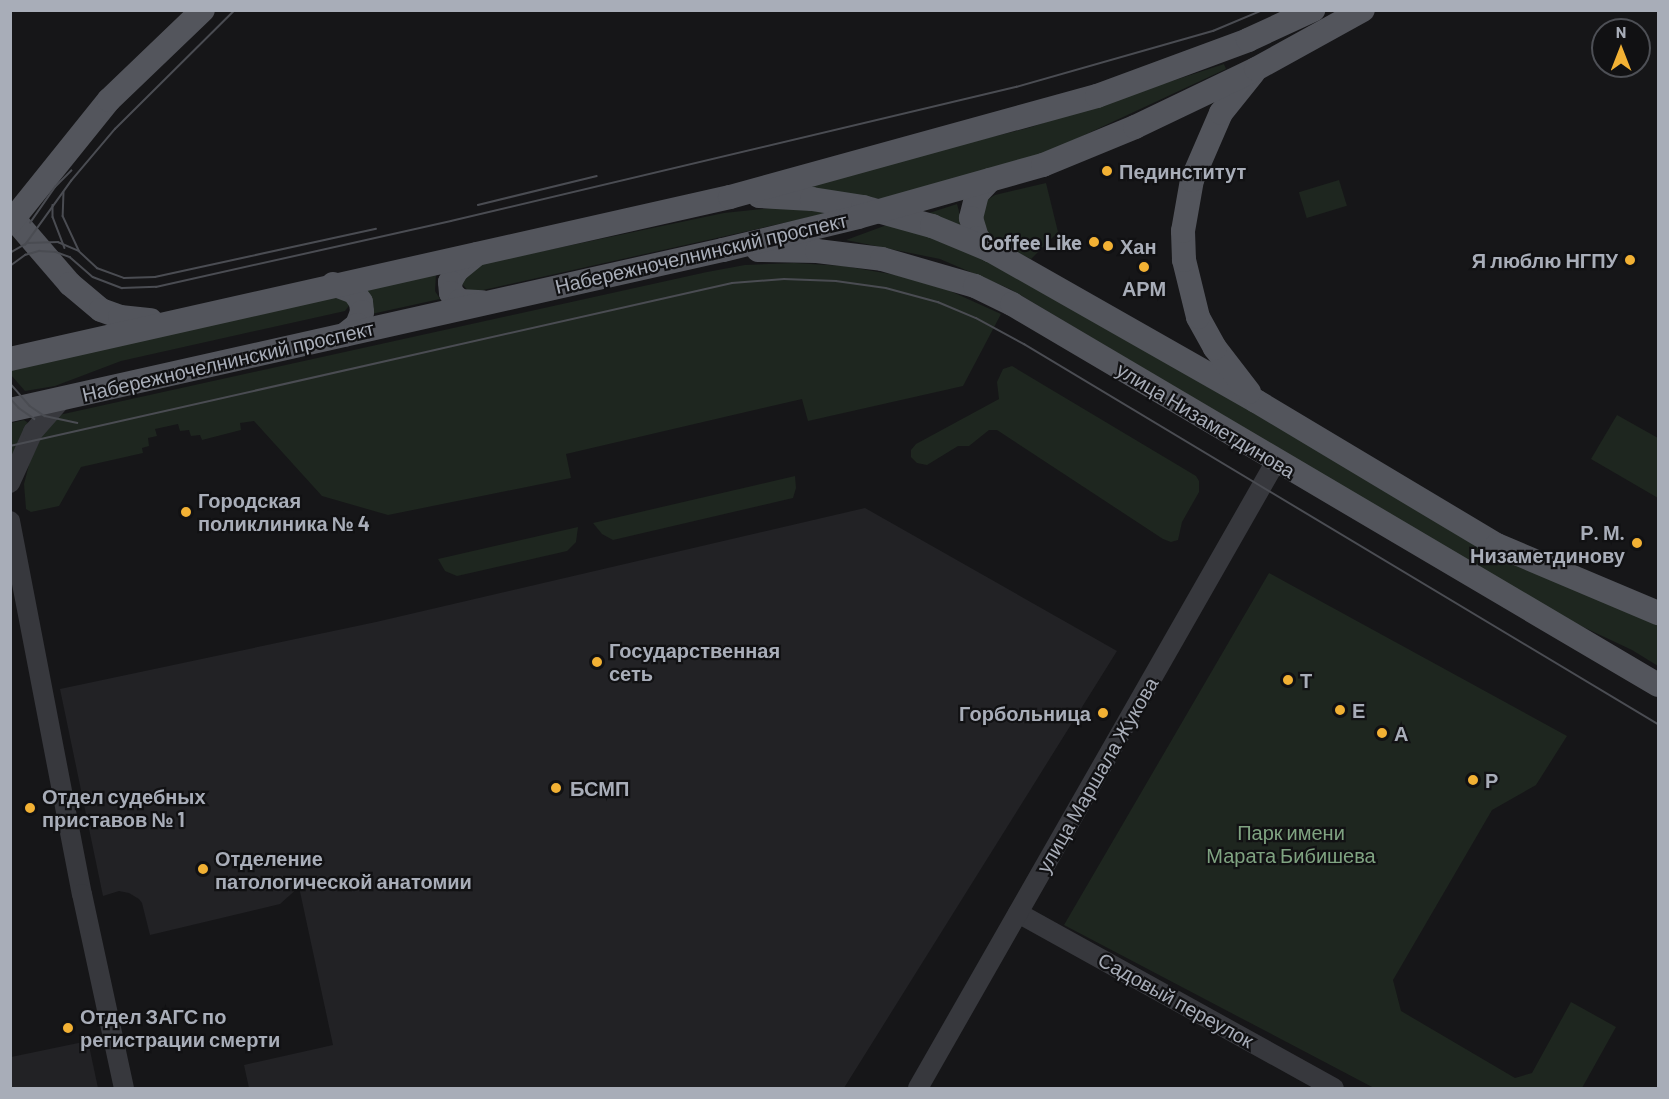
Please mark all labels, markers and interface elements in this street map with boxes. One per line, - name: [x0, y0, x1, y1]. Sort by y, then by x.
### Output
- north arrow: [1591, 18, 1651, 78]
- text: N: [1616, 22, 1626, 41]
- place label: Пединститут: [1119, 159, 1246, 183]
- marker: Пединститут: [1100, 164, 1114, 178]
- street label: Набережночелнинский проспект: [553, 208, 849, 298]
- place label: Coffee Like: [981, 230, 1082, 254]
- place label: Хан: [1120, 234, 1157, 258]
- marker: Coffee Like: [1087, 235, 1101, 249]
- marker: Хан: [1101, 239, 1115, 253]
- place label: Я люблю НГПУ: [1472, 248, 1618, 272]
- marker: Я люблю НГПУ: [1623, 253, 1637, 267]
- marker: АРМ: [1137, 260, 1151, 274]
- place label: АРМ: [1122, 276, 1166, 300]
- street label: Набережночелнинский проспект: [80, 316, 376, 406]
- street label: улица Низаметдинова: [1112, 357, 1300, 483]
- place label: Городская поликлиника № 4: [198, 488, 370, 535]
- marker: Городская поликлиника № 4: [179, 505, 193, 519]
- place label: Р. М. Низаметдинову: [1470, 520, 1625, 567]
- marker: Р. М. Низаметдинову: [1630, 536, 1644, 550]
- place label: Государственная сеть: [609, 638, 780, 685]
- marker: Государственная сеть: [590, 655, 604, 669]
- place label: Т: [1300, 668, 1312, 692]
- street label: улица Маршала Жукова: [1031, 673, 1163, 877]
- marker: Т: [1281, 673, 1295, 687]
- place label: Е: [1352, 698, 1365, 722]
- place label: Горбольница: [959, 701, 1091, 725]
- marker: Е: [1333, 703, 1347, 717]
- marker: Горбольница: [1096, 706, 1110, 720]
- place label: А: [1394, 721, 1408, 745]
- marker: А: [1375, 726, 1389, 740]
- place label: Р: [1485, 768, 1498, 792]
- marker: Р: [1466, 773, 1480, 787]
- place label: БСМП: [570, 776, 629, 800]
- marker: БСМП: [547, 779, 565, 797]
- place label: Отдел судебных приставов № 1: [42, 784, 206, 831]
- marker: Отдел судебных приставов № 1: [23, 801, 37, 815]
- park label: Парк имени Марата Бибишева: [1206, 821, 1376, 868]
- place label: Отделение патологической анатомии: [215, 846, 472, 893]
- marker: Отделение патологической анатомии: [196, 862, 210, 876]
- street label: Садовый переулок: [1094, 947, 1258, 1053]
- place label: Отдел ЗАГС по регистрации смерти: [80, 1005, 280, 1052]
- marker: Отдел ЗАГС по регистрации смерти: [61, 1021, 75, 1035]

